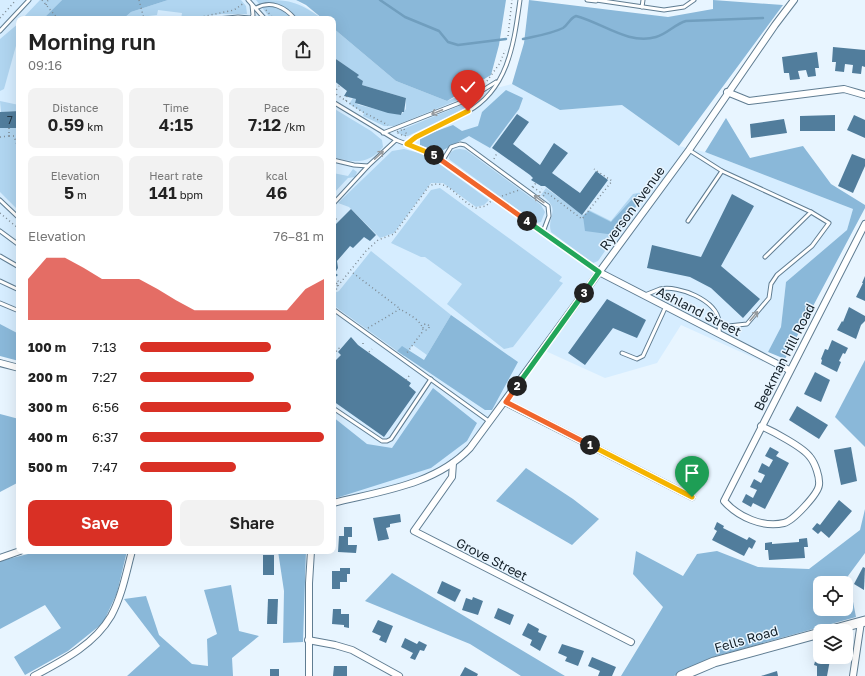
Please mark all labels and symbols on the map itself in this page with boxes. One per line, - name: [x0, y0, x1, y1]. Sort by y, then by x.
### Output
- pin: [451, 70, 485, 111]
- one-way arrow: [432, 109, 444, 117]
- house number: 7: [7, 113, 13, 126]
- pin: 5: [424, 145, 444, 165]
- one-way arrow: [374, 151, 384, 160]
- street label: Ryerson Avenue: [596, 163, 668, 253]
- one-way arrow: [533, 195, 544, 203]
- pin: 4: [517, 211, 537, 231]
- pin: 3: [574, 283, 594, 303]
- street label: Ashland Street: [654, 283, 744, 339]
- street label: Beekman Hill Road: [750, 301, 818, 413]
- one-way arrow: [750, 310, 758, 321]
- pin: 2: [507, 376, 527, 396]
- pin: 1: [580, 435, 600, 455]
- pin: [675, 456, 709, 497]
- street label: Grove Street: [454, 534, 530, 584]
- street label: Fells Road: [712, 622, 780, 656]

